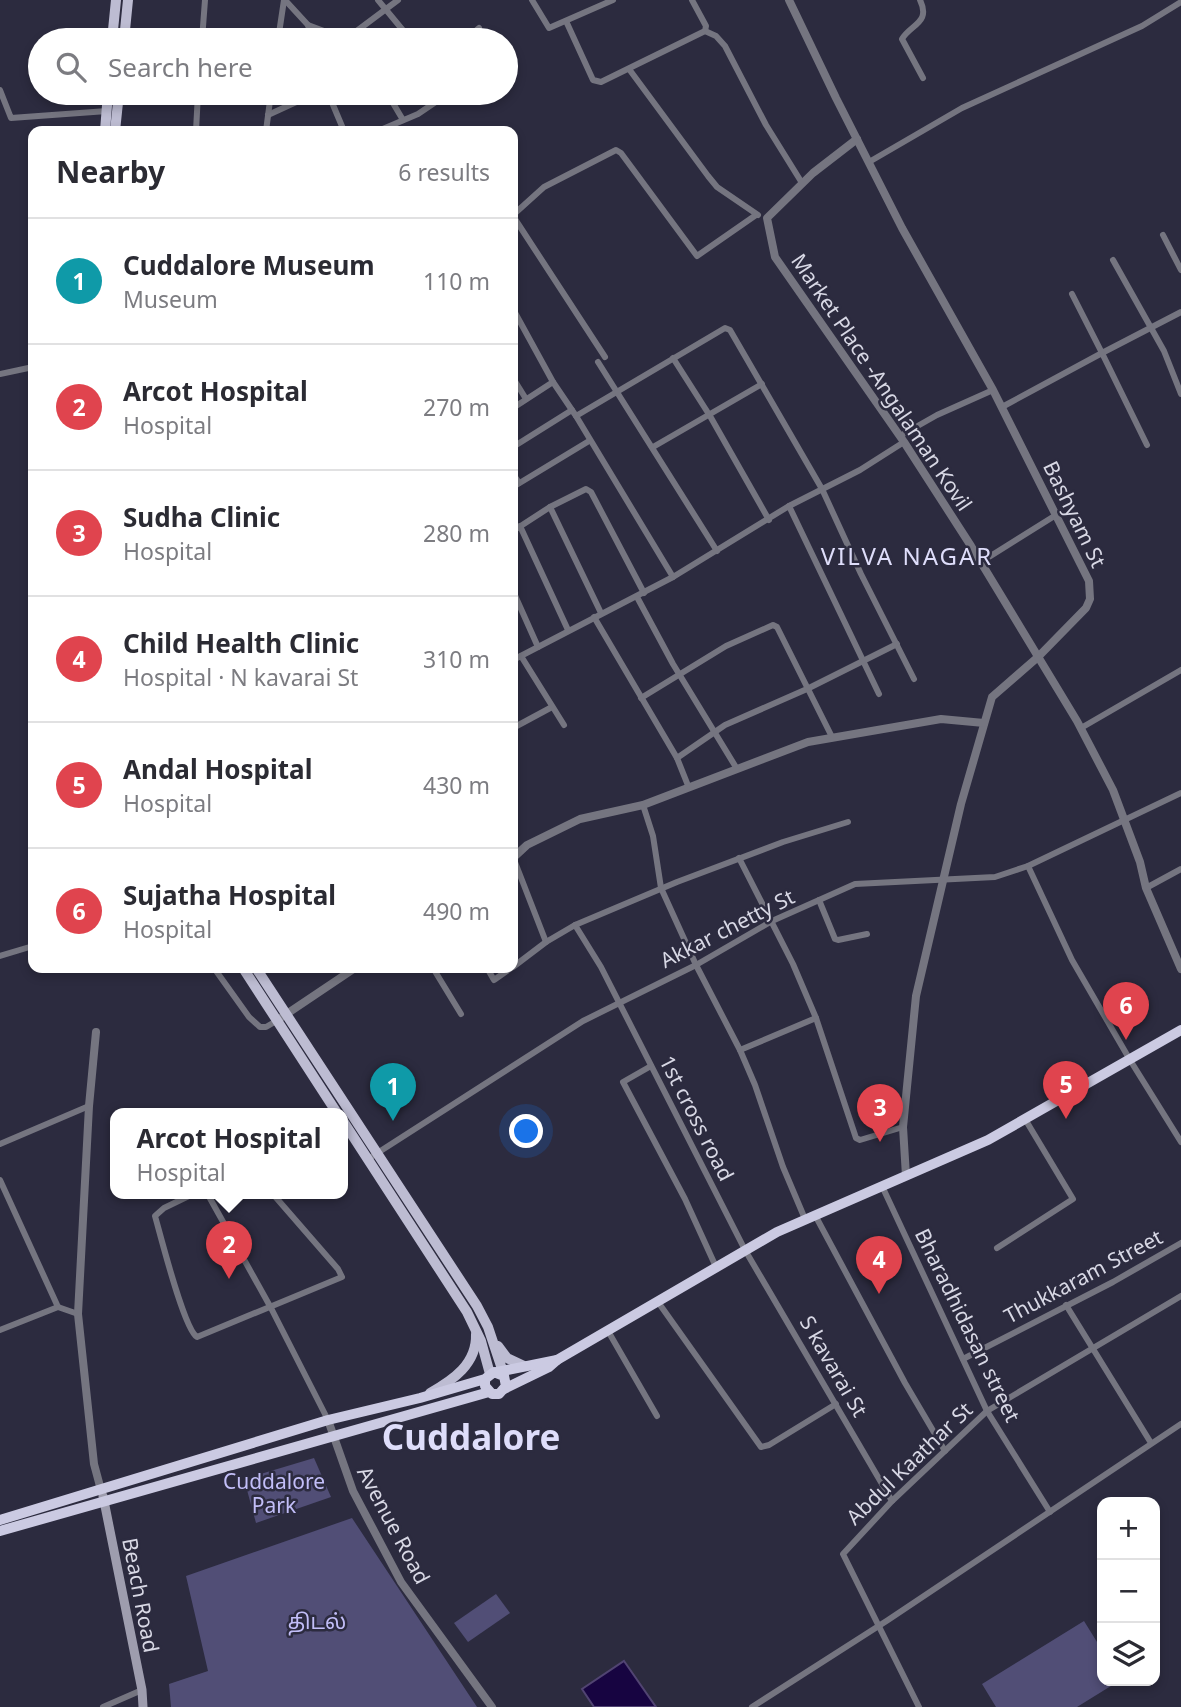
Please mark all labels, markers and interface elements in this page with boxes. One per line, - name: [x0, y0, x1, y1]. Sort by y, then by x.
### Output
- search box: [28, 28, 518, 105]
- icon: search: [52, 48, 90, 86]
- text: Search here: [108, 49, 253, 85]
- text: Nearby: [56, 151, 165, 192]
- text: 6 results: [398, 156, 490, 188]
- text: Cuddalore Museum: [123, 247, 375, 283]
- street label: Market Place -Angalaman Kovil: [785, 248, 979, 516]
- text: 1: [72, 265, 86, 297]
- text: 110 m: [423, 265, 490, 297]
- text: Museum: [123, 283, 218, 315]
- text: Arcot Hospital: [123, 373, 308, 409]
- text: 2: [72, 391, 86, 423]
- text: 270 m: [423, 391, 490, 423]
- text: Hospital: [123, 409, 212, 441]
- street label: Bashyam St: [1037, 456, 1113, 572]
- text: Sudha Clinic: [123, 499, 280, 535]
- text: 3: [72, 517, 86, 549]
- text: 280 m: [423, 517, 490, 549]
- text: Hospital: [123, 535, 212, 567]
- district label: VILVA NAGAR: [821, 539, 993, 572]
- text: Child Health Clinic: [123, 625, 359, 661]
- text: 4: [72, 643, 86, 675]
- text: 310 m: [423, 643, 490, 675]
- text: Hospital · N kavarai St: [123, 661, 358, 693]
- text: Andal Hospital: [123, 751, 312, 787]
- text: 5: [72, 769, 86, 801]
- text: 430 m: [423, 769, 490, 801]
- text: Hospital: [123, 787, 212, 819]
- text: Sujatha Hospital: [123, 877, 336, 913]
- street label: Akkar chetty St: [655, 882, 799, 974]
- text: 6: [72, 895, 86, 927]
- text: 490 m: [423, 895, 490, 927]
- text: Hospital: [123, 913, 212, 945]
- pin: 6: [1103, 982, 1149, 1040]
- street label: 1st cross road: [653, 1050, 741, 1186]
- pin: 5: [1043, 1061, 1089, 1119]
- pin: 1: [370, 1063, 416, 1121]
- pin: 3: [857, 1084, 903, 1142]
- popup: [110, 1108, 348, 1199]
- your location: [509, 1114, 543, 1148]
- text: Arcot Hospital: [137, 1120, 321, 1156]
- text: Hospital: [137, 1156, 226, 1188]
- pin: 2: [206, 1221, 252, 1279]
- street label: Thukkaram Street: [999, 1222, 1167, 1330]
- street label: Bharadhidasan street: [909, 1224, 1027, 1427]
- pin: 4: [856, 1236, 902, 1294]
- street label: S kavarai St: [794, 1310, 874, 1422]
- street label: Abdul Kaathar St: [840, 1395, 978, 1530]
- district label: Cuddalore: [382, 1413, 560, 1460]
- street label: Avenue Road: [351, 1461, 437, 1589]
- park label: Cuddalore Park: [223, 1467, 325, 1519]
- map controls: [1097, 1497, 1160, 1686]
- button: +: [1097, 1497, 1160, 1560]
- street label: Beach Road: [116, 1535, 166, 1655]
- button: −: [1097, 1560, 1160, 1623]
- park label: திடல்: [288, 1607, 346, 1636]
- button: layers: [1097, 1623, 1160, 1686]

